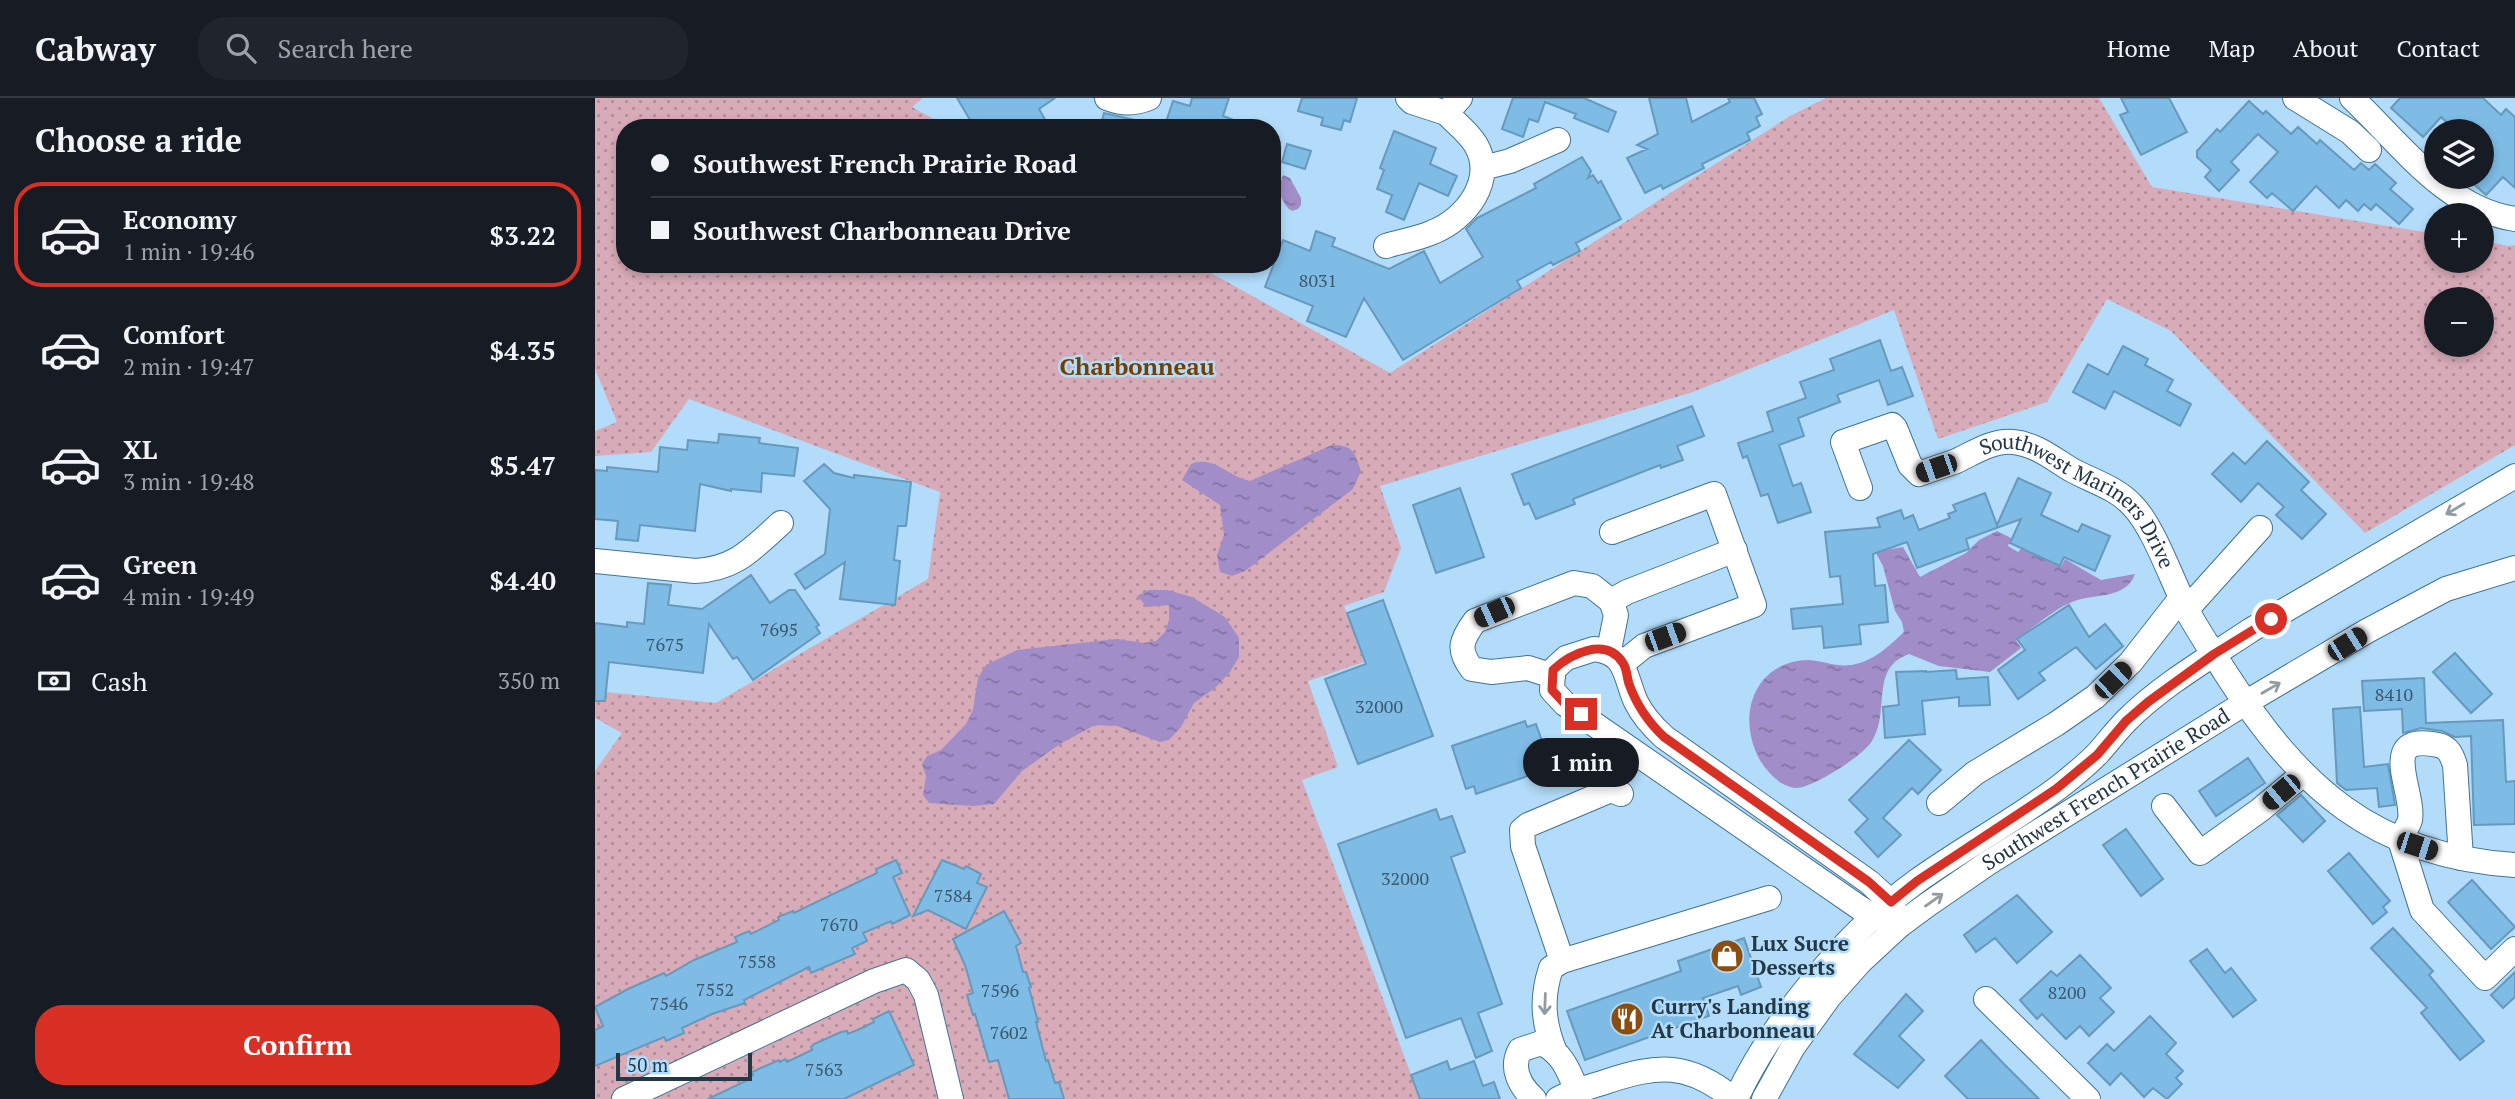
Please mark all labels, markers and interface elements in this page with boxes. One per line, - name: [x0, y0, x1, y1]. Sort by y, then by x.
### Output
- search box: [198, 17, 688, 80]
- text: Cabway: [35, 27, 156, 70]
- icon: search: [222, 29, 260, 67]
- text: Search here: [278, 31, 413, 65]
- text: Home: [2107, 32, 2171, 64]
- text: Map: [2209, 32, 2255, 64]
- text: About: [2293, 32, 2359, 64]
- text: Contact: [2397, 32, 2480, 64]
- text: Choose a ride: [35, 119, 242, 161]
- map controls: [2424, 119, 2494, 357]
- button: layers: [2424, 119, 2494, 189]
- text: Southwest French Prairie Road: [693, 146, 1077, 180]
- text: Economy: [123, 202, 236, 236]
- icon: car: [39, 203, 102, 266]
- button: +: [2424, 203, 2494, 273]
- text: Southwest Charbonneau Drive: [693, 213, 1071, 247]
- text: $3.22: [490, 218, 556, 252]
- text: 1 min · 19:46: [123, 236, 255, 267]
- house number: 8031: [1299, 268, 1337, 292]
- button: −: [2424, 287, 2494, 357]
- text: Comfort: [123, 317, 225, 351]
- icon: car: [39, 318, 102, 381]
- text: $4.35: [490, 333, 556, 367]
- district label: Charbonneau: [1059, 350, 1215, 382]
- text: 2 min · 19:47: [123, 351, 255, 382]
- street label: Southwest Mariners Drive: [1975, 427, 2181, 573]
- text: XL: [123, 432, 157, 466]
- icon: car: [39, 433, 102, 496]
- text: $5.47: [490, 448, 556, 482]
- car: [1913, 451, 1960, 485]
- text: 3 min · 19:48: [123, 466, 255, 497]
- one-way arrow: [2446, 502, 2466, 516]
- text: Green: [123, 547, 197, 581]
- icon: car: [39, 548, 102, 611]
- text: $4.40: [490, 563, 556, 597]
- text: 4 min · 19:49: [123, 581, 255, 612]
- car: [1471, 594, 1518, 630]
- route start: [2255, 603, 2287, 635]
- house number: 7695: [760, 617, 798, 641]
- car: [1642, 620, 1689, 654]
- car: [2324, 624, 2371, 664]
- house number: 7675: [646, 632, 684, 656]
- car: [2091, 658, 2136, 702]
- icon: cash: [35, 662, 73, 700]
- text: Cash: [91, 664, 147, 698]
- text: 350 m: [498, 665, 560, 696]
- one-way arrow: [2261, 681, 2281, 695]
- house number: 8410: [2375, 682, 2413, 706]
- house number: 32000: [1355, 694, 1403, 718]
- route end: [1565, 698, 1597, 730]
- street label: Southwest French Prairie Road: [1976, 701, 2235, 876]
- callout: 1 min: [1523, 738, 1639, 788]
- text: 1 min: [1550, 747, 1612, 778]
- car: [2259, 770, 2304, 814]
- car: [2394, 830, 2441, 862]
- house number: 32000: [1381, 866, 1429, 890]
- house number: 7584: [934, 883, 973, 907]
- one-way arrow: [1924, 893, 1943, 907]
- house number: 7670: [820, 912, 858, 936]
- place label: Lux Sucre Desserts: [1751, 929, 1849, 981]
- shop icon: Lux Sucre Desserts: [1708, 937, 1746, 975]
- house number: 7558: [738, 949, 776, 973]
- house number: 7552: [696, 977, 734, 1001]
- house number: 7596: [981, 978, 1020, 1002]
- house number: 8200: [2048, 980, 2086, 1004]
- house number: 7546: [650, 991, 689, 1015]
- one-way arrow: [1538, 992, 1551, 1015]
- place label: Curry's Landing At Charbonneau: [1651, 992, 1815, 1044]
- restaurant icon: Curry's Landing At Charbonneau: [1608, 1000, 1646, 1038]
- button: Confirm: [35, 1005, 560, 1085]
- house number: 7602: [990, 1020, 1028, 1044]
- scale bar: [616, 1050, 753, 1082]
- text: 50 m: [627, 1052, 668, 1077]
- house number: 7563: [805, 1057, 843, 1081]

